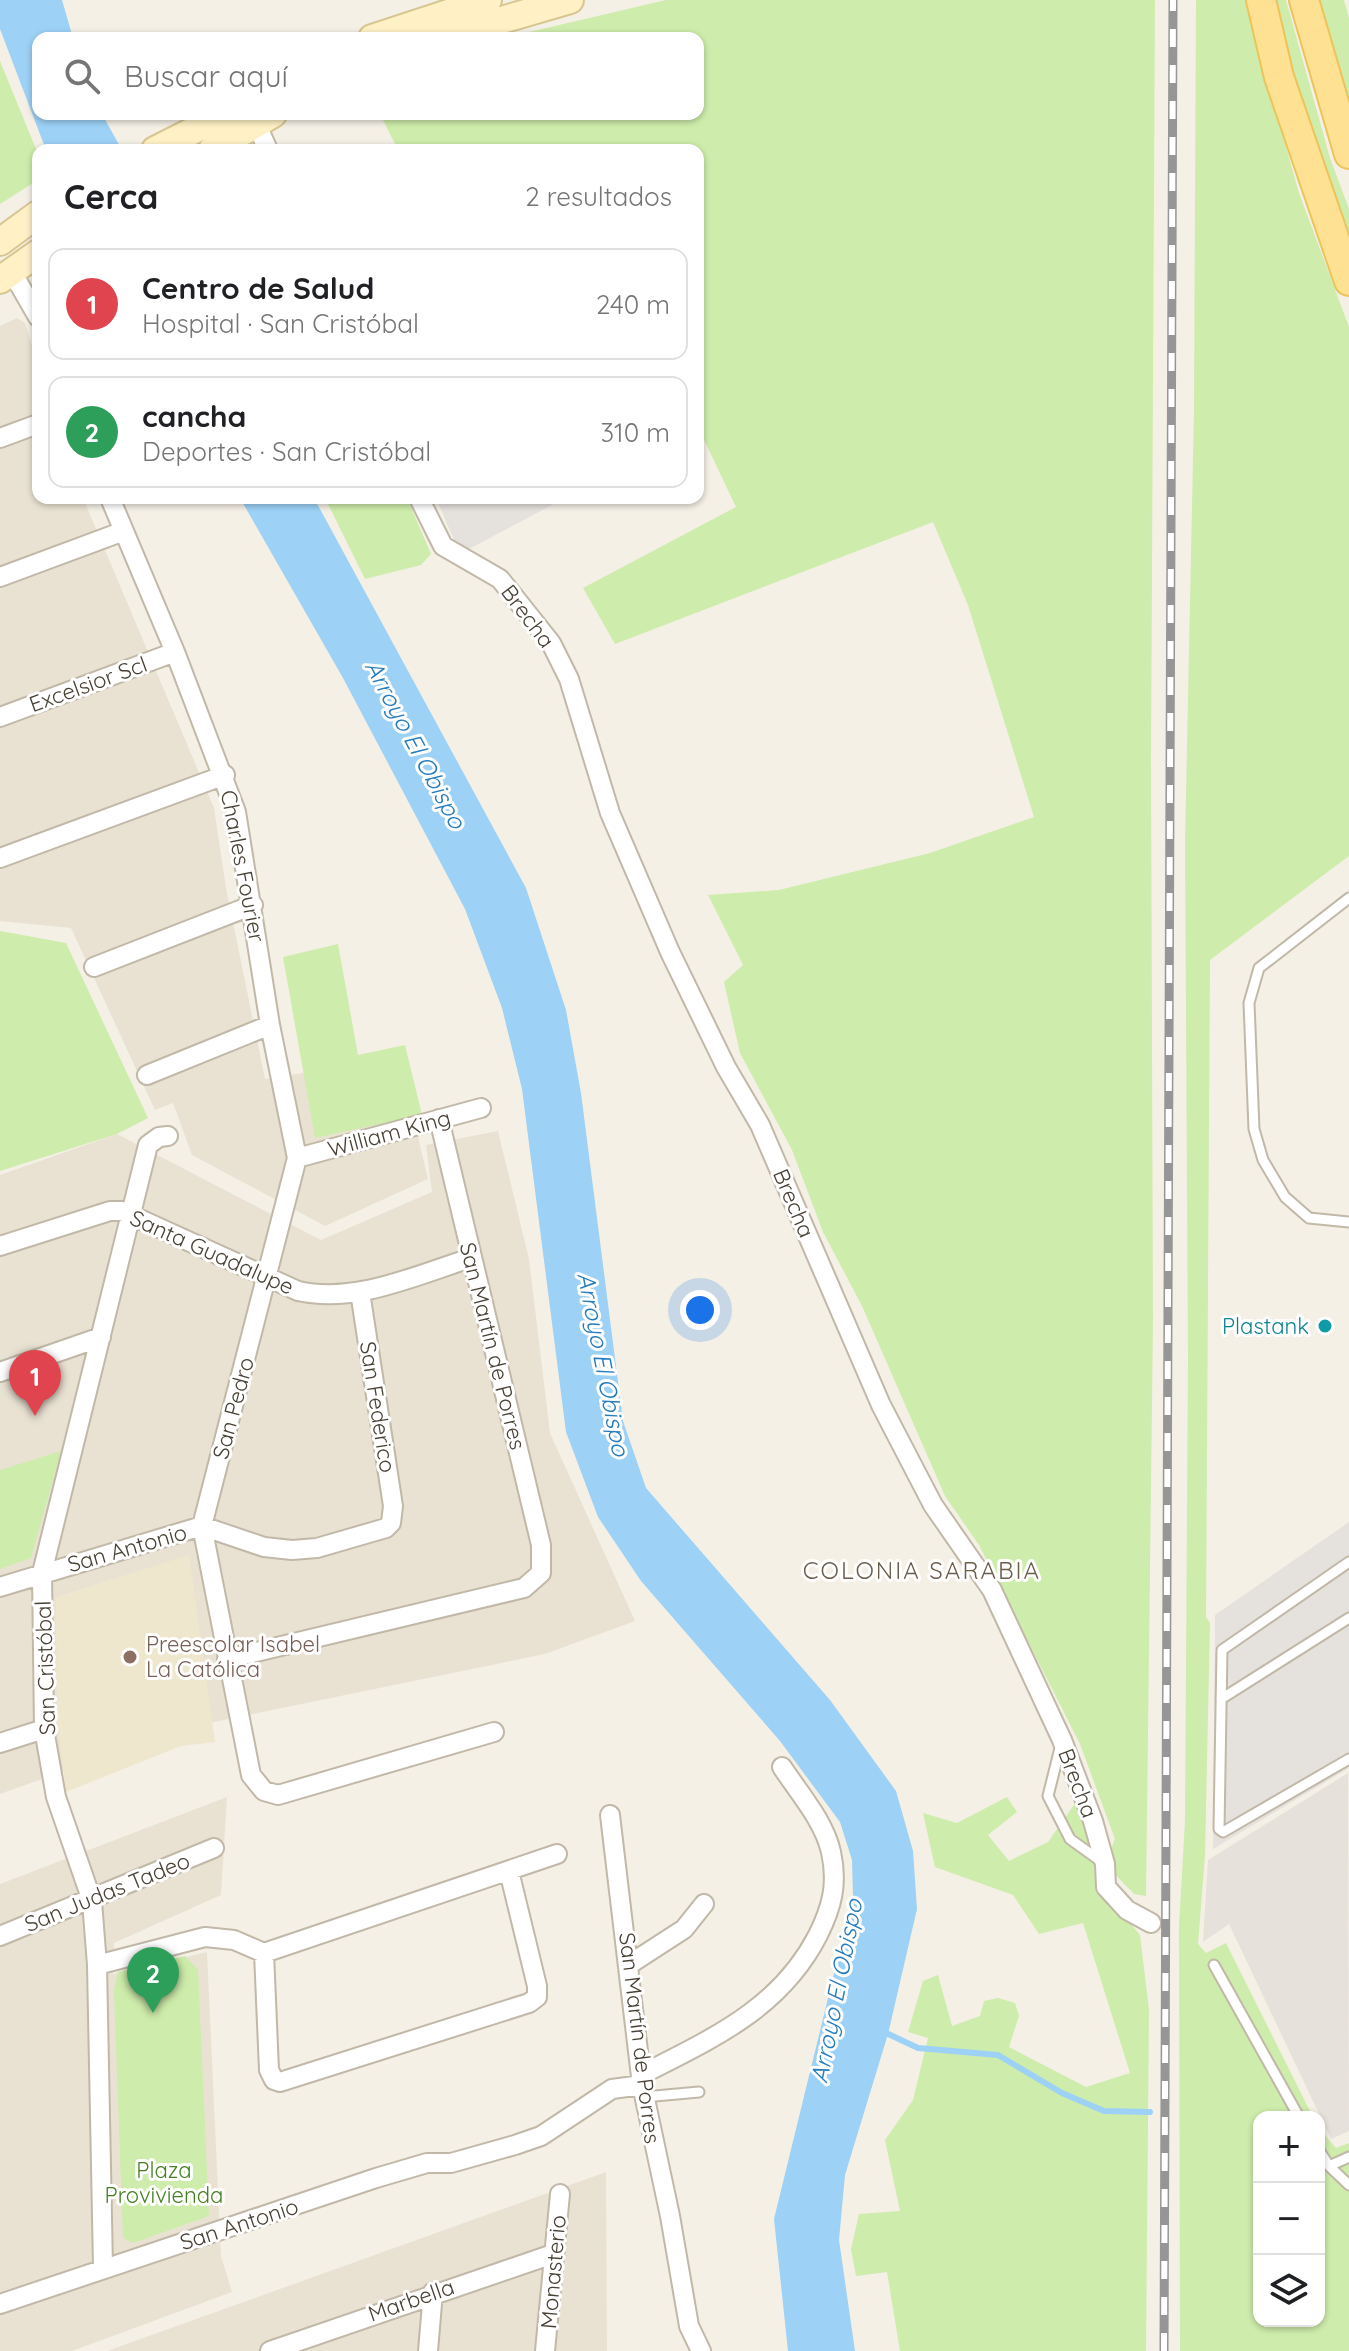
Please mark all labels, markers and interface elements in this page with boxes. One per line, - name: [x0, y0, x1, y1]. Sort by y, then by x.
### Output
- search box: [32, 32, 704, 120]
- icon: search: [60, 54, 104, 98]
- text: Buscar aquí: [124, 57, 288, 95]
- text: Cerca: [64, 175, 158, 218]
- text: 2 resultados: [525, 180, 672, 213]
- text: Centro de Salud: [142, 269, 374, 307]
- text: 1: [87, 288, 97, 321]
- text: 240 m: [596, 288, 670, 321]
- text: Hospital · San Cristóbal: [142, 307, 419, 340]
- text: cancha: [142, 397, 246, 435]
- text: 2: [85, 416, 99, 449]
- text: 310 m: [600, 416, 670, 449]
- text: Deportes · San Cristóbal: [142, 435, 431, 468]
- street label: Brecha: [495, 579, 561, 653]
- street label: Excelsior Scl: [25, 650, 151, 718]
- water label: Arroyo El Obispo: [359, 655, 474, 835]
- street label: Charles Fourier: [215, 788, 272, 945]
- street label: William King: [324, 1103, 454, 1163]
- street label: Brecha: [767, 1164, 821, 1242]
- street label: Santa Guadalupe: [126, 1203, 298, 1301]
- street label: San Martín de Porres: [454, 1240, 532, 1452]
- water label: Arroyo El Obispo: [571, 1270, 637, 1460]
- your location: [680, 1290, 720, 1330]
- place label: Plastank: [1222, 1312, 1309, 1340]
- marker: Plastank: [1316, 1317, 1334, 1335]
- street label: San Federico: [354, 1339, 402, 1475]
- pin: 1: [9, 1350, 61, 1416]
- street label: San Pedro: [206, 1354, 260, 1462]
- street label: San Antonio: [64, 1518, 190, 1578]
- district label: COLONIA SARABIA: [803, 1555, 1041, 1585]
- street label: San Cristóbal: [29, 1600, 61, 1736]
- place label: Preescolar Isabel La Católica: [146, 1630, 320, 1683]
- marker: Preescolar Isabel La Católica: [121, 1648, 139, 1666]
- street label: Brecha: [1052, 1744, 1104, 1822]
- street label: San Judas Tadeo: [20, 1846, 194, 1938]
- water label: Arroyo El Obispo: [803, 1895, 869, 2085]
- street label: San Martín de Porres: [613, 1931, 667, 2145]
- pin: 2: [127, 1947, 179, 2013]
- map controls: [1253, 2111, 1325, 2327]
- button: +: [1253, 2111, 1325, 2183]
- park label: Plaza Provivienda: [105, 2156, 223, 2209]
- button: −: [1253, 2183, 1325, 2255]
- street label: San Antonio: [176, 2192, 302, 2256]
- street label: Monasterio: [534, 2214, 572, 2330]
- button: layers: [1253, 2255, 1325, 2327]
- street label: Marbella: [364, 2272, 458, 2328]

